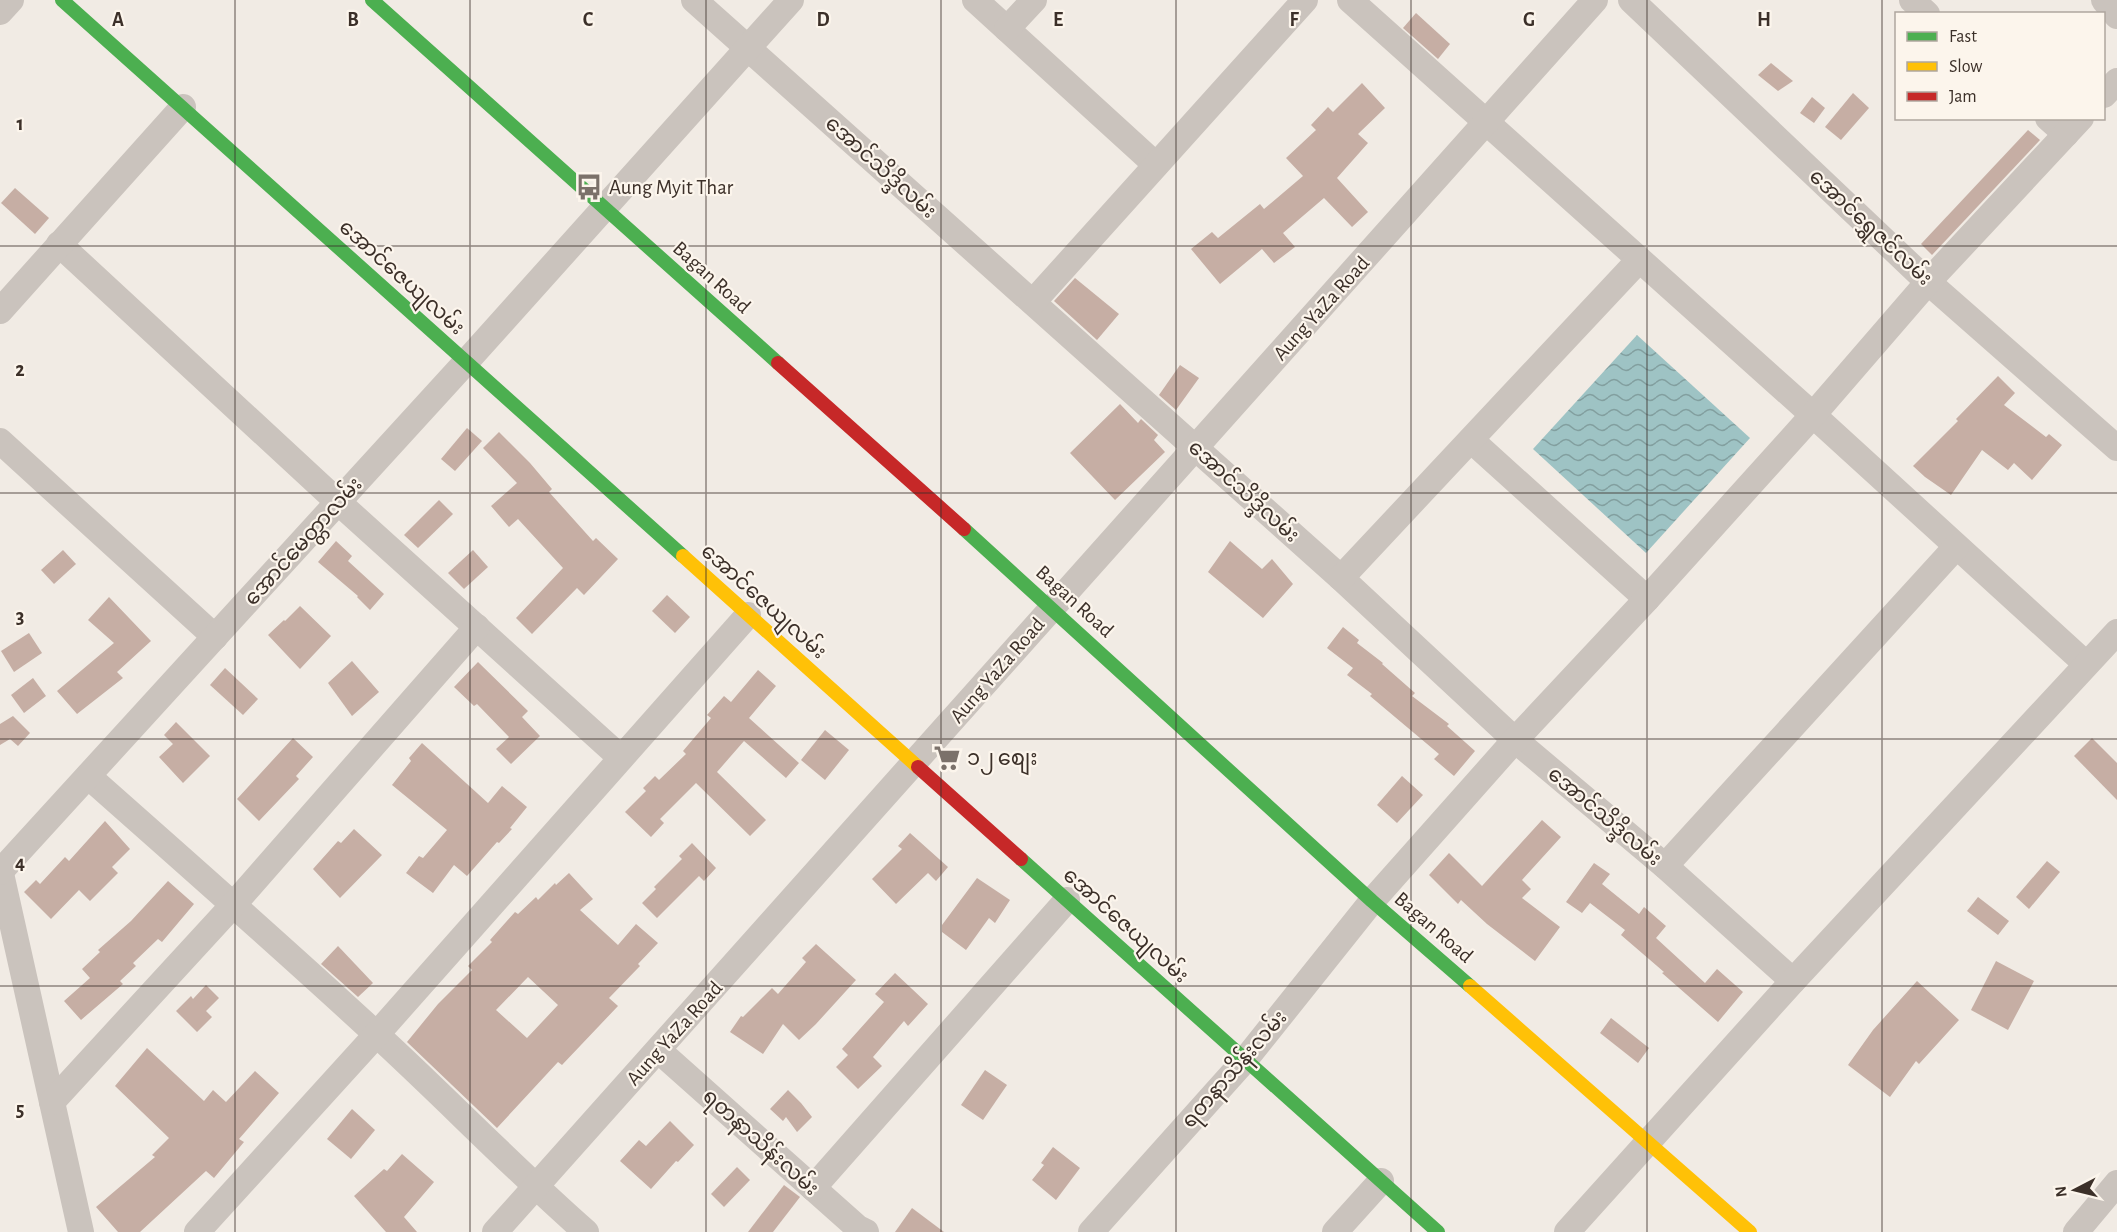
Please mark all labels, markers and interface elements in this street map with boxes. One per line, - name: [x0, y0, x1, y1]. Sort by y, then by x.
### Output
- text: A: [112, 10, 124, 30]
- text: B: [347, 10, 359, 30]
- text: C: [583, 10, 594, 30]
- text: D: [816, 10, 830, 30]
- text: E: [1053, 10, 1063, 30]
- text: F: [1289, 10, 1299, 30]
- text: G: [1523, 10, 1535, 30]
- text: H: [1757, 10, 1771, 30]
- legend: [1895, 12, 2105, 120]
- text: Fast: [1949, 28, 1977, 46]
- text: Slow: [1949, 58, 1982, 76]
- text: Jam: [1949, 88, 1977, 106]
- street label: အောင်သိဒ္ဒိလမ်း: [817, 108, 944, 227]
- text: 1: [16, 114, 24, 134]
- street label: အောင်ရွှေဇင်လမ်း: [1801, 161, 1940, 294]
- bus stop icon: Aung Myit Thar: [574, 172, 604, 202]
- place label: Aung Myit Thar: [609, 177, 734, 198]
- street label: အောင်ဇေယျလမ်း: [330, 212, 472, 344]
- street label: Bagan Road: [669, 237, 755, 318]
- street label: Aung YaZa Road: [1269, 252, 1373, 364]
- text: 2: [15, 360, 25, 380]
- street label: အောင်သိဒ္ဒိလမ်း: [1180, 432, 1307, 551]
- street label: အောင်မေတ္တာလမ်း: [236, 469, 371, 613]
- street label: အောင်ဇေယျလမ်း: [692, 536, 834, 668]
- street label: Bagan Road: [1032, 561, 1118, 642]
- text: 3: [16, 607, 24, 627]
- street label: Aung YaZa Road: [946, 613, 1049, 727]
- supermarket icon: ၁၂ စျေး: [932, 743, 962, 773]
- place label: ၁၂ စျေး: [967, 748, 1038, 776]
- street label: အောင်သိဒ္ဒိလမ်း: [1540, 758, 1669, 875]
- text: 4: [15, 853, 25, 873]
- street label: အောင်ဇေယျလမ်း: [1054, 860, 1196, 992]
- street label: Bagan Road: [1390, 888, 1477, 967]
- street label: Aung YaZa Road: [622, 977, 726, 1089]
- street label: ရတနာသိန်းလမ်း: [1174, 1003, 1295, 1136]
- street label: ရတနာသိန်းလမ်း: [695, 1081, 827, 1204]
- text: 5: [16, 1100, 24, 1120]
- north arrow: [2045, 1160, 2105, 1220]
- text: N: [2052, 1185, 2070, 1198]

